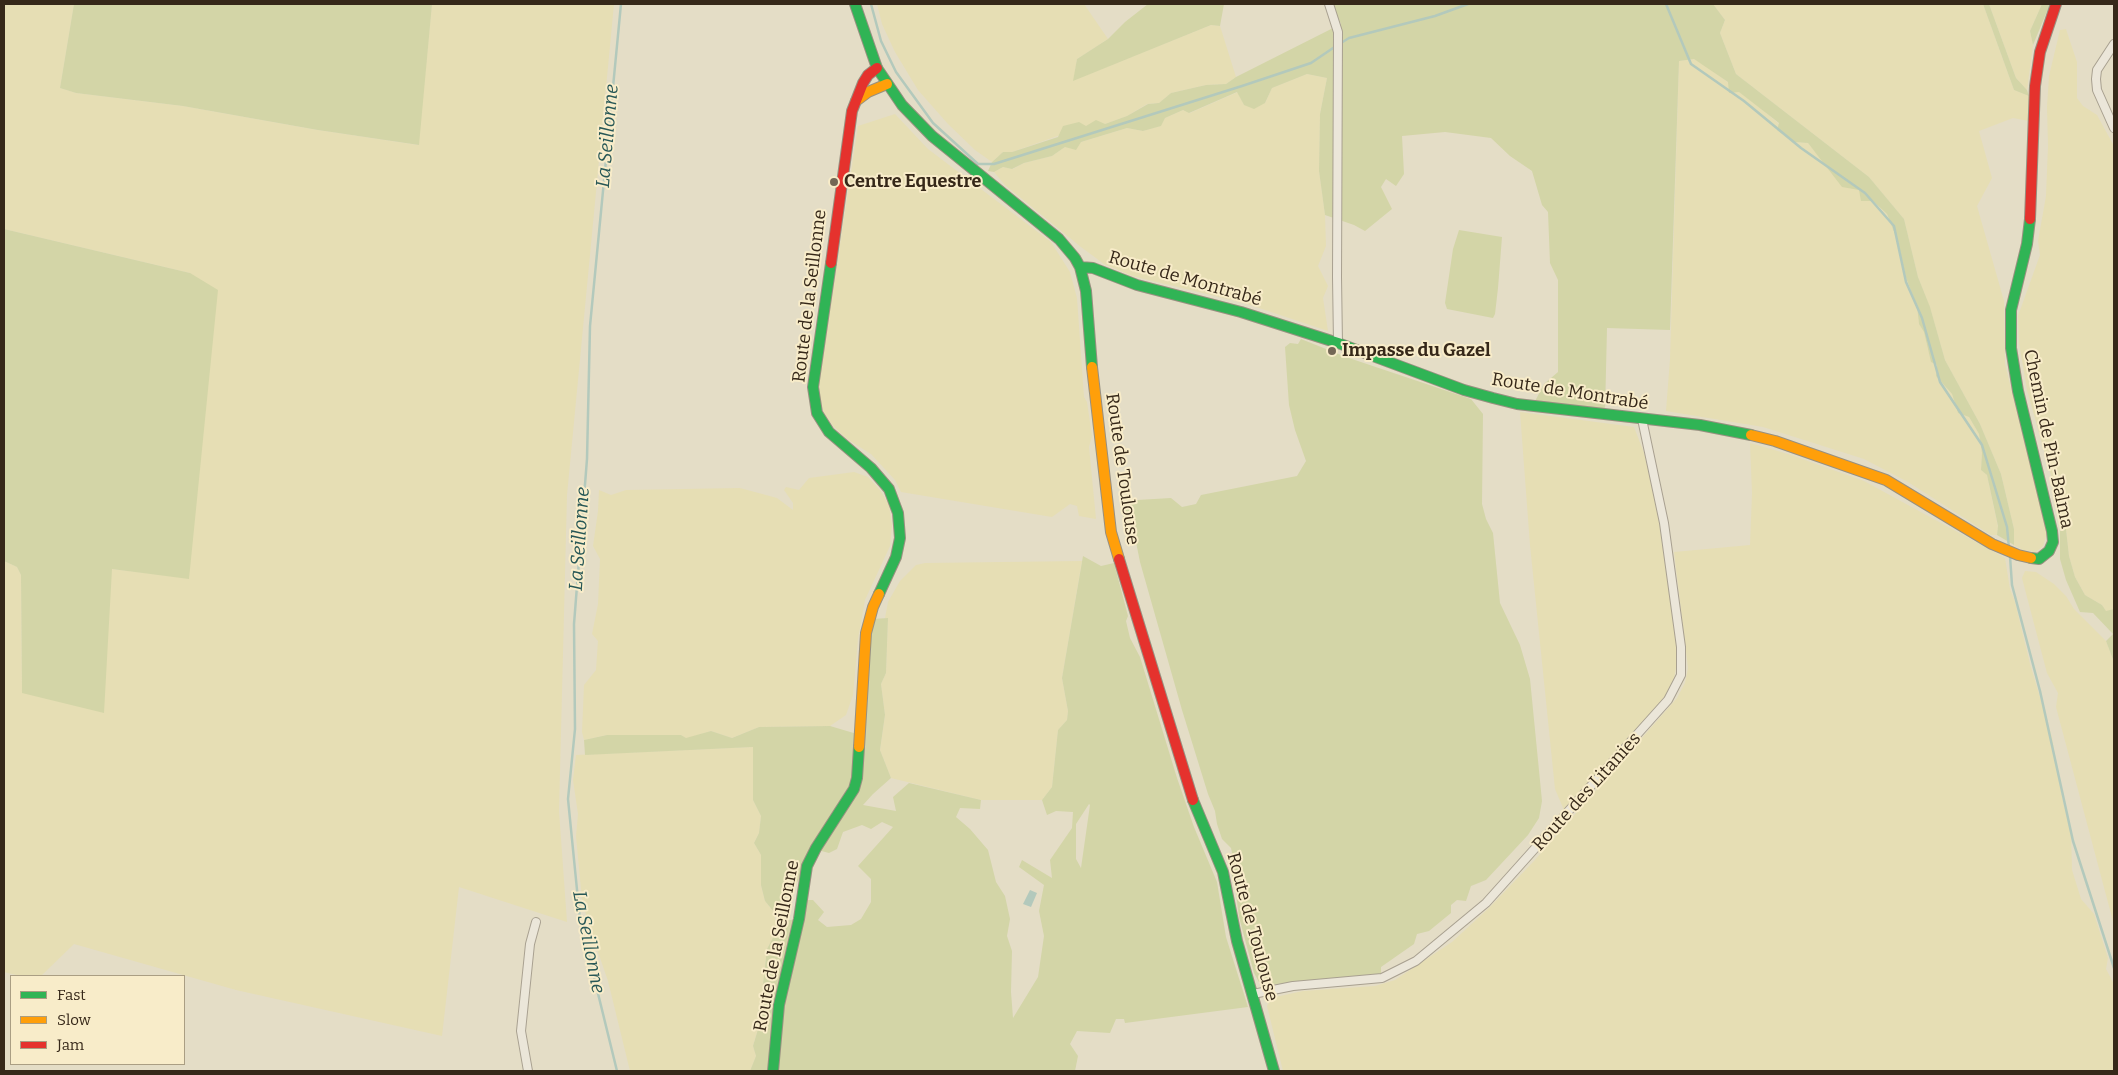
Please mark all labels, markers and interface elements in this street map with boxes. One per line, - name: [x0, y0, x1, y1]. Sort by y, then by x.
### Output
- water label: La Seillonne: [592, 83, 624, 189]
- place label: Centre Equestre: [844, 171, 981, 193]
- marker: Centre Equestre: [828, 176, 840, 188]
- street label: Route de la Seillonne: [789, 208, 831, 384]
- street label: Route de Montrabé: [1106, 247, 1264, 311]
- place label: Impasse du Gazel: [1342, 340, 1490, 362]
- marker: Impasse du Gazel: [1326, 345, 1338, 357]
- street label: Chemin de Pin-Balma: [2018, 347, 2078, 531]
- street label: Route de Montrabé: [1490, 369, 1650, 415]
- street label: Route de Toulouse: [1101, 392, 1143, 546]
- water label: La Seillonne: [565, 486, 595, 592]
- street label: Route des Litanies: [1528, 728, 1646, 856]
- street label: Route de Toulouse: [1222, 850, 1282, 1004]
- street label: Route de la Seillonne: [750, 858, 804, 1034]
- water label: La Seillonne: [567, 889, 609, 995]
- legend: [10, 975, 185, 1065]
- text: Fast: [57, 986, 86, 1004]
- text: Slow: [57, 1011, 91, 1029]
- text: Jam: [57, 1036, 84, 1054]

